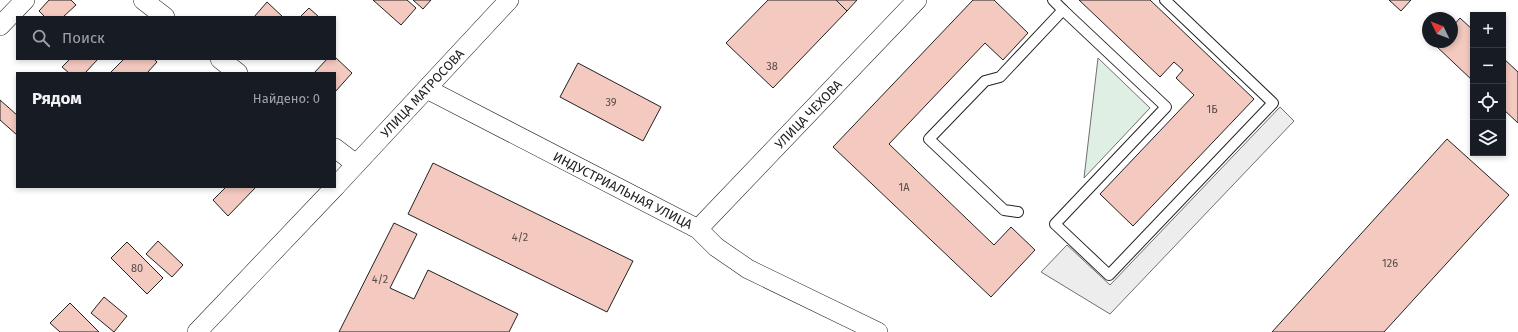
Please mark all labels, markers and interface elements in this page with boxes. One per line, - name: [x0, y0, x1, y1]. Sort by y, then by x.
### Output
- north arrow: [1422, 12, 1458, 48]
- map controls: [1470, 12, 1506, 156]
- button: +: [1470, 12, 1506, 48]
- search box: [16, 16, 336, 60]
- icon: search: [30, 27, 52, 49]
- text: Поиск: [62, 29, 105, 47]
- street label: УЛИЦА МАТРОСОВА: [378, 46, 468, 141]
- button: −: [1470, 48, 1506, 84]
- house number: 38: [766, 60, 778, 73]
- street label: УЛИЦА ЧЕХОВА: [772, 76, 845, 152]
- button: locate: [1470, 84, 1506, 120]
- text: Рядом: [32, 88, 82, 109]
- text: Найдено: 0: [253, 91, 320, 106]
- house number: 39: [605, 96, 617, 109]
- house number: 1Б: [1206, 103, 1218, 116]
- button: layers: [1470, 120, 1506, 156]
- street label: ИНДУСТРИАЛЬНАЯ УЛИЦА: [551, 149, 695, 232]
- house number: 1А: [898, 181, 910, 194]
- house number: 4/2: [512, 231, 528, 244]
- house number: 126: [1382, 257, 1398, 270]
- house number: 80: [131, 262, 143, 275]
- house number: 4/2: [372, 273, 388, 286]

